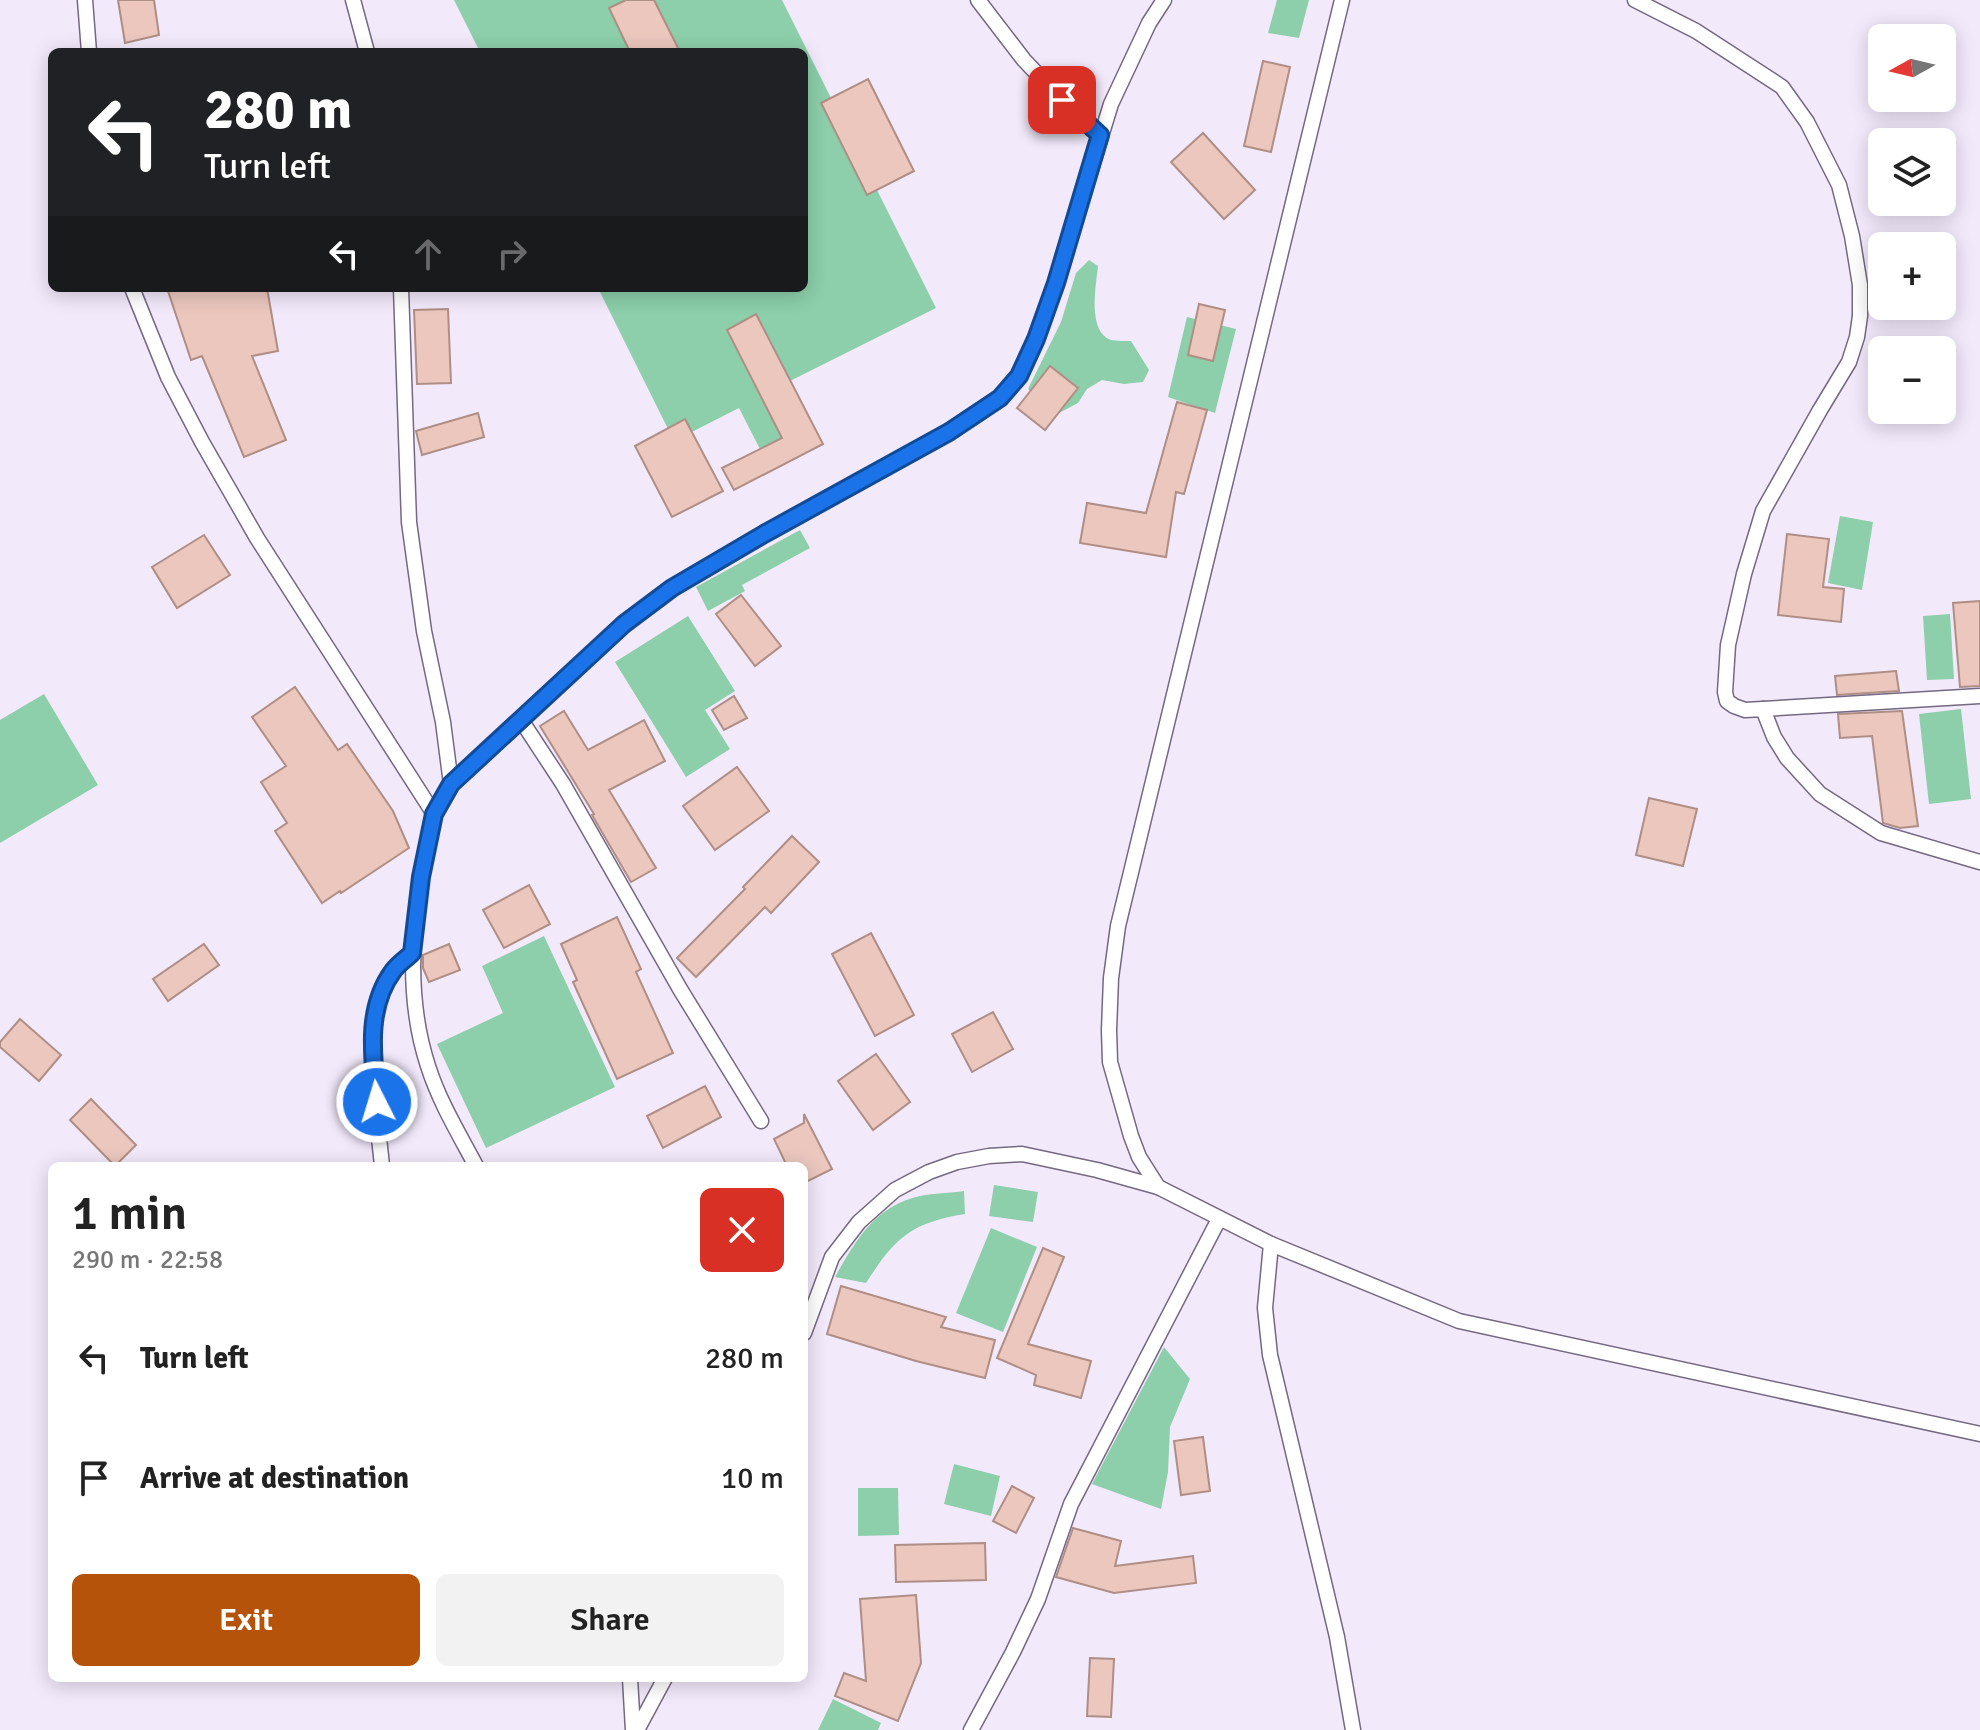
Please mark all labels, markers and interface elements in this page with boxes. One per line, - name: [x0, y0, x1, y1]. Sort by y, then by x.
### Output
- north arrow: [1868, 24, 1956, 112]
- map controls: [1868, 24, 1956, 424]
- pin: [1028, 66, 1096, 134]
- text: 280 m: [204, 75, 352, 144]
- icon: arrive: [1040, 78, 1084, 122]
- icon: left: [72, 80, 176, 184]
- button: layers: [1868, 128, 1956, 216]
- text: Turn left: [204, 144, 331, 189]
- icon: left: [322, 232, 366, 276]
- icon: ahead: [406, 232, 450, 276]
- icon: right: [490, 232, 534, 276]
- button: +: [1868, 232, 1956, 320]
- button: −: [1868, 336, 1956, 424]
- position arrow: [335, 1060, 419, 1144]
- text: 1 min: [72, 1184, 187, 1243]
- button: close: [700, 1188, 784, 1272]
- text: 290 m · 22:58: [72, 1244, 223, 1276]
- icon: left: [72, 1336, 116, 1380]
- text: Turn left: [140, 1340, 249, 1377]
- text: 280 m: [705, 1340, 784, 1377]
- icon: arrive: [72, 1456, 116, 1500]
- text: Arrive at destination: [140, 1460, 409, 1497]
- text: 10 m: [721, 1460, 784, 1497]
- button: Exit: [72, 1574, 420, 1666]
- button: Share: [436, 1574, 784, 1666]

